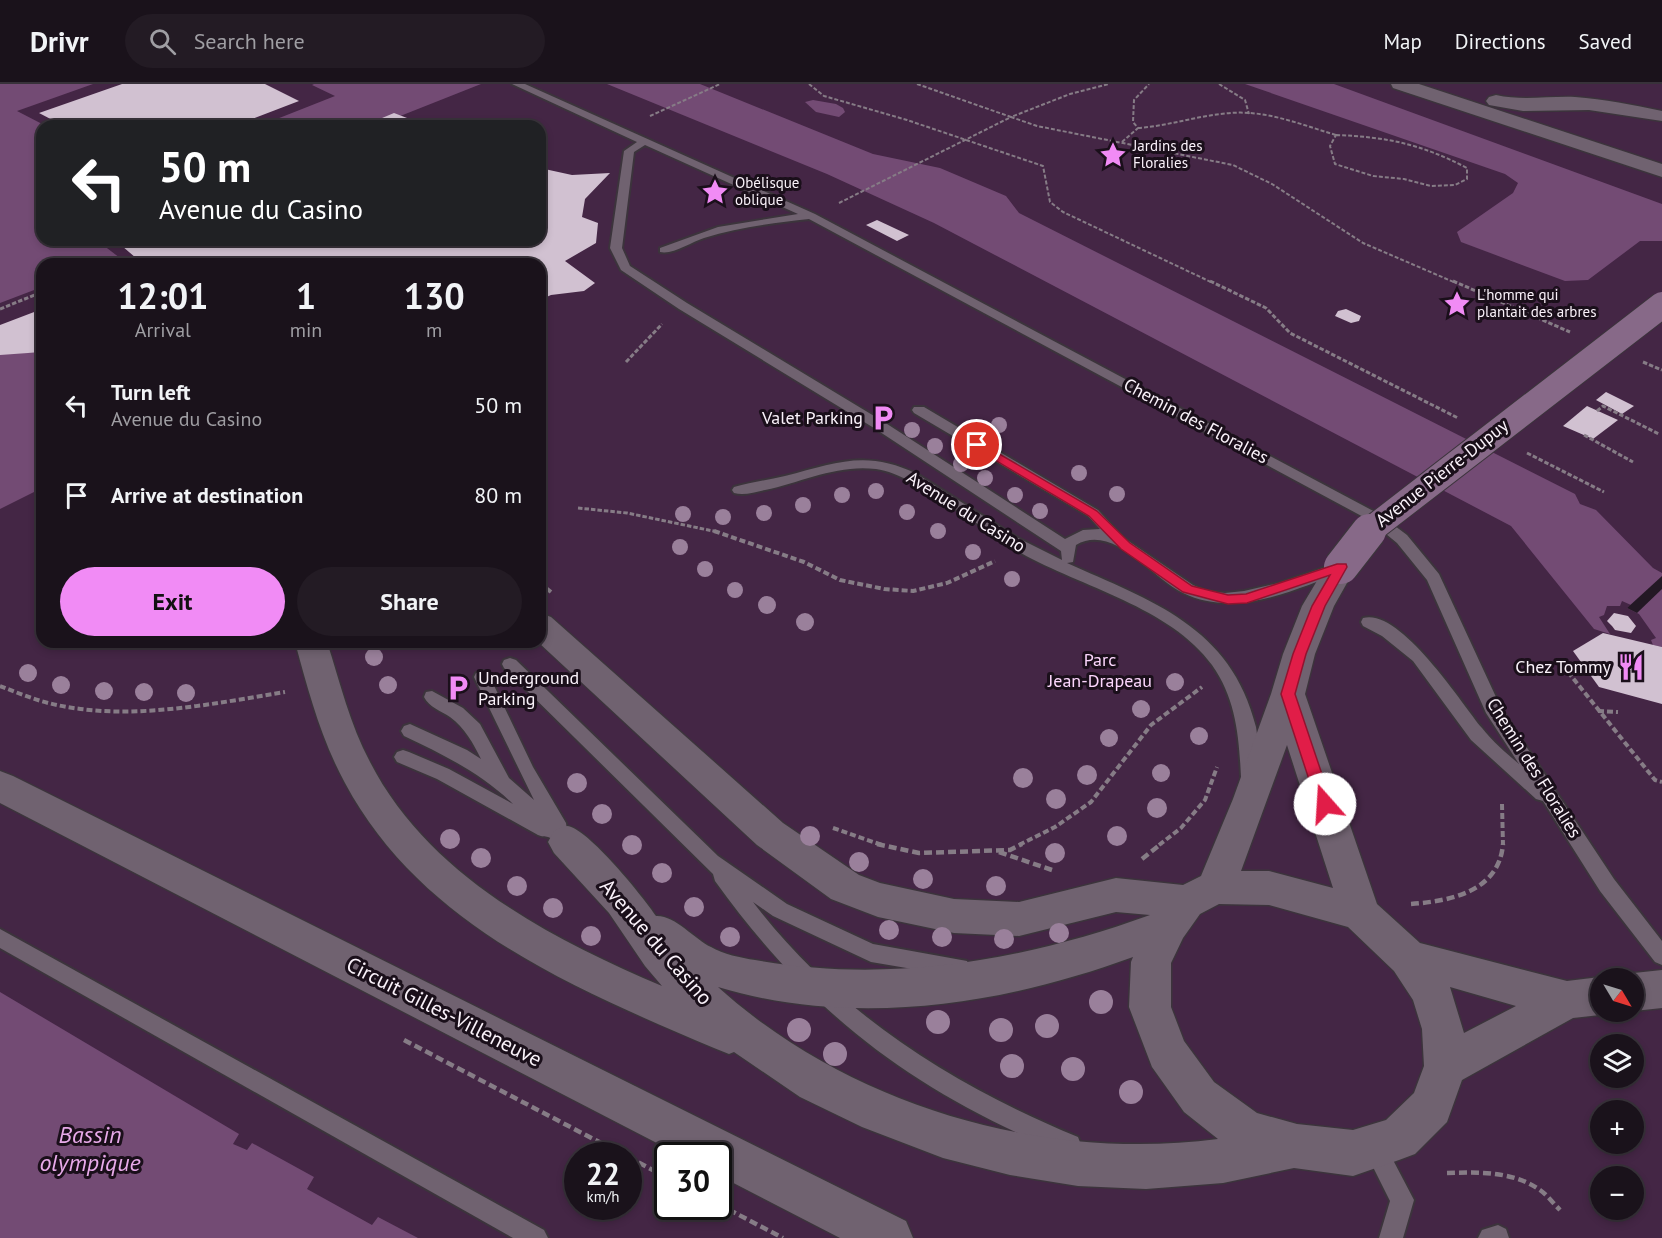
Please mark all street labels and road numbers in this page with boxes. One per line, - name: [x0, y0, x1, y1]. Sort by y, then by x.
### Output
- street label: Chemin des Floralies: [1120, 373, 1273, 468]
- street label: Avenue Pierre-Dupuy: [1371, 413, 1513, 532]
- street label: Avenue du Casino: [902, 466, 1030, 557]
- street label: Chemin des Floralies: [1482, 694, 1587, 842]
- street label: Avenue du Casino: [594, 873, 719, 1010]
- street label: Circuit Gilles-Villeneuve: [342, 951, 546, 1073]

